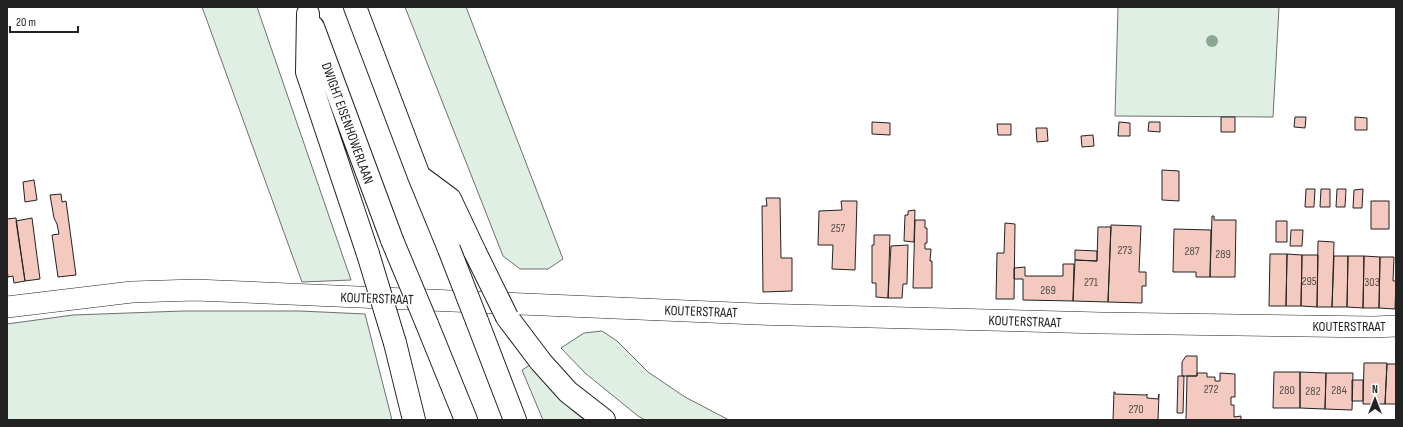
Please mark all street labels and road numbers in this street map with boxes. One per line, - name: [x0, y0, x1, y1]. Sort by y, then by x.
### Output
- street label: DWIGHT EISENHOWERLAAN: [318, 60, 377, 186]
- street label: KOUTERSTRAAT: [340, 289, 414, 308]
- street label: KOUTERSTRAAT: [664, 302, 738, 321]
- street label: KOUTERSTRAAT: [988, 312, 1062, 331]
- street label: KOUTERSTRAAT: [1312, 318, 1386, 335]

